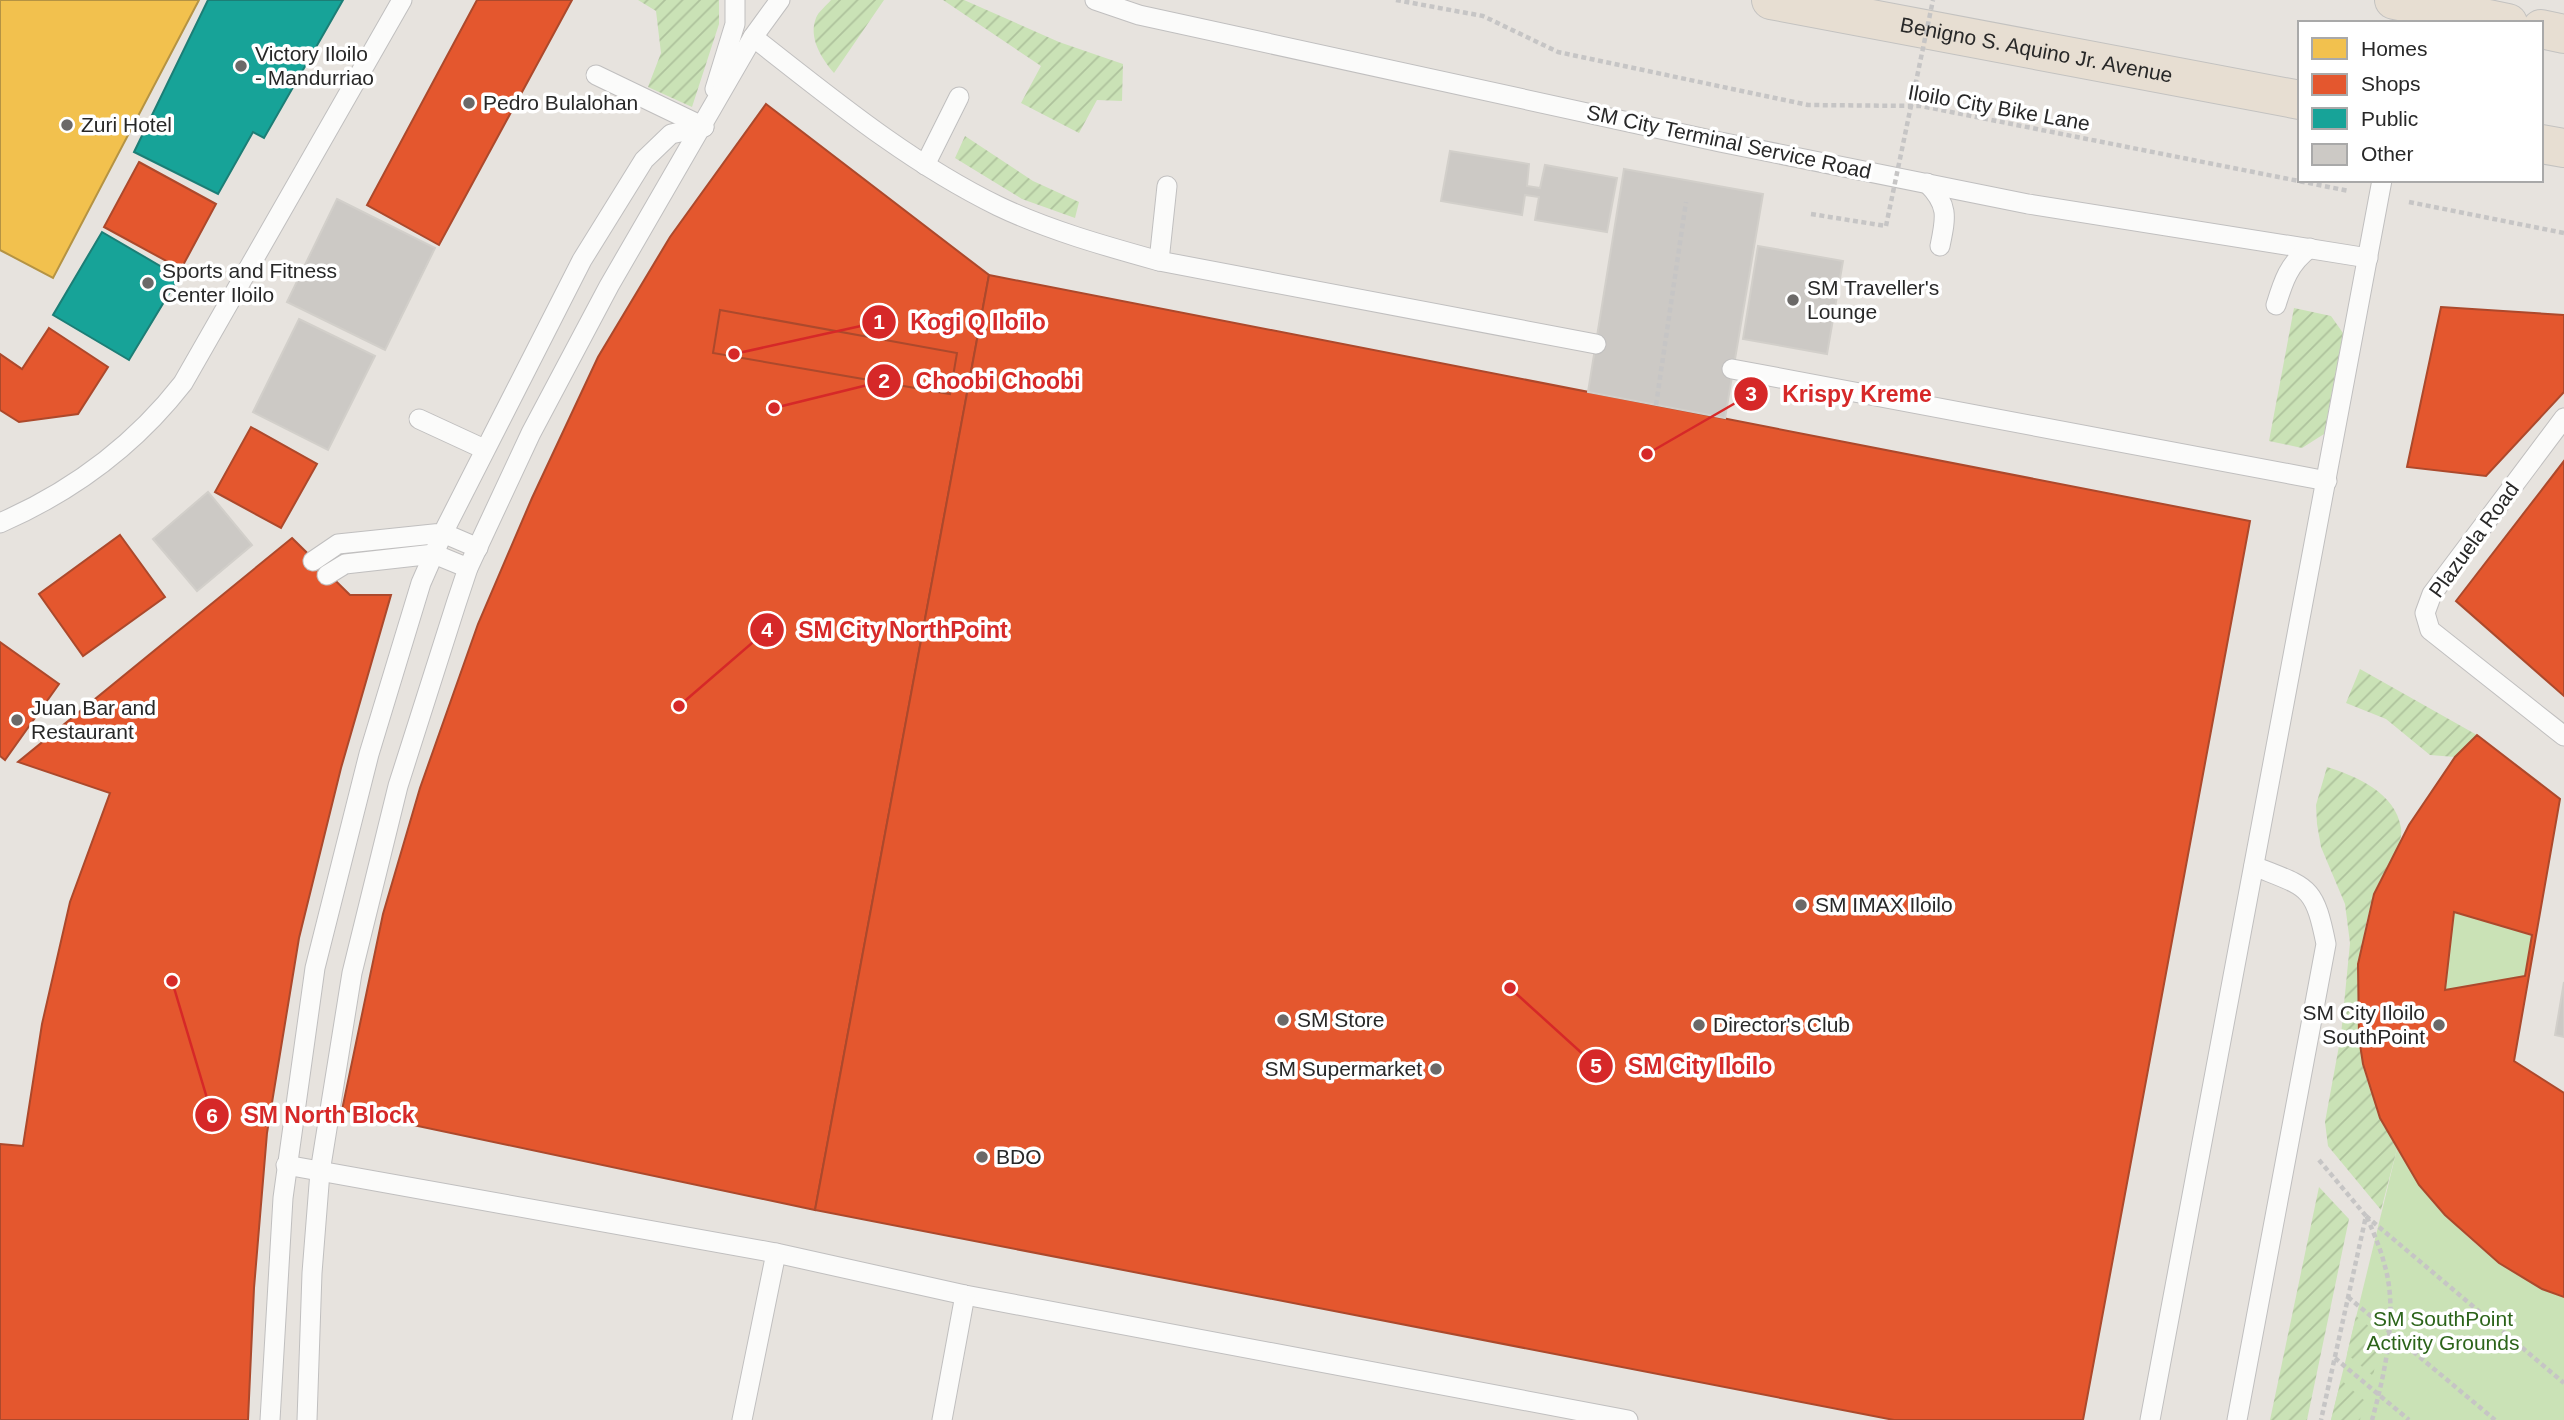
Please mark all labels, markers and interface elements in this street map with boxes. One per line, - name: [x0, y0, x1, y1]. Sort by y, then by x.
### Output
- street label: Benigno S. Aquino Jr. Avenue: [1898, 13, 2174, 87]
- legend: [2298, 21, 2543, 182]
- text: Homes: [2361, 37, 2428, 60]
- place label: Victory Iloilo - Mandurriao: [255, 42, 374, 89]
- marker: Victory Iloilo - Mandurriao: [233, 58, 249, 74]
- text: Shops: [2361, 72, 2421, 95]
- street label: Iloilo City Bike Lane: [1906, 80, 2092, 135]
- place label: Pedro Bulalohan: [483, 91, 638, 114]
- marker: Pedro Bulalohan: [461, 95, 477, 111]
- street label: SM City Terminal Service Road: [1585, 100, 1873, 183]
- text: Public: [2361, 107, 2418, 130]
- place label: Zuri Hotel: [81, 113, 172, 136]
- marker: Zuri Hotel: [59, 117, 75, 133]
- text: Other: [2361, 142, 2414, 165]
- place label: Sports and Fitness Center Iloilo: [162, 259, 337, 306]
- marker: Sports and Fitness Center Iloilo: [140, 275, 156, 291]
- place label: SM Traveller's Lounge: [1807, 276, 1939, 323]
- marker: SM Traveller's Lounge: [1785, 292, 1801, 308]
- callout: Kogi Q Iloilo: [861, 300, 1060, 344]
- text: Kogi Q Iloilo: [910, 309, 1046, 335]
- text: 1: [873, 310, 885, 333]
- callout: Choobi Choobi: [867, 359, 1095, 403]
- text: Choobi Choobi: [916, 368, 1080, 394]
- text: 2: [878, 369, 890, 392]
- callout: Krispy Kreme: [1733, 372, 1946, 416]
- text: Krispy Kreme: [1782, 381, 1932, 407]
- text: 3: [1745, 382, 1757, 405]
- street label: Plazuela Road: [2424, 478, 2523, 602]
- callout: SM City NorthPoint: [750, 608, 1022, 652]
- text: SM City NorthPoint: [798, 617, 1008, 643]
- text: 4: [761, 618, 773, 641]
- place label: Juan Bar and Restaurant: [31, 696, 156, 743]
- marker: Juan Bar and Restaurant: [9, 712, 25, 728]
- place label: SM IMAX Iloilo: [1815, 893, 1953, 916]
- marker: SM IMAX Iloilo: [1793, 897, 1809, 913]
- place label: SM City Iloilo SouthPoint: [2302, 1001, 2425, 1048]
- place label: SM Store: [1297, 1008, 1385, 1031]
- marker: SM Store: [1275, 1012, 1291, 1028]
- place label: Director's Club: [1713, 1013, 1850, 1036]
- marker: Director's Club: [1691, 1017, 1707, 1033]
- marker: SM City Iloilo SouthPoint: [2431, 1017, 2447, 1033]
- callout: SM City Iloilo: [1579, 1044, 1786, 1088]
- text: SM City Iloilo: [1628, 1053, 1772, 1079]
- text: 5: [1590, 1054, 1602, 1077]
- place label: SM Supermarket: [1264, 1057, 1422, 1080]
- marker: SM Supermarket: [1428, 1061, 1444, 1077]
- callout: SM North Block: [194, 1093, 429, 1137]
- text: SM North Block: [243, 1102, 415, 1128]
- text: 6: [206, 1104, 218, 1127]
- place label: BDO: [996, 1145, 1042, 1168]
- marker: BDO: [974, 1149, 990, 1165]
- park label: SM SouthPoint Activity Grounds: [2367, 1307, 2519, 1354]

